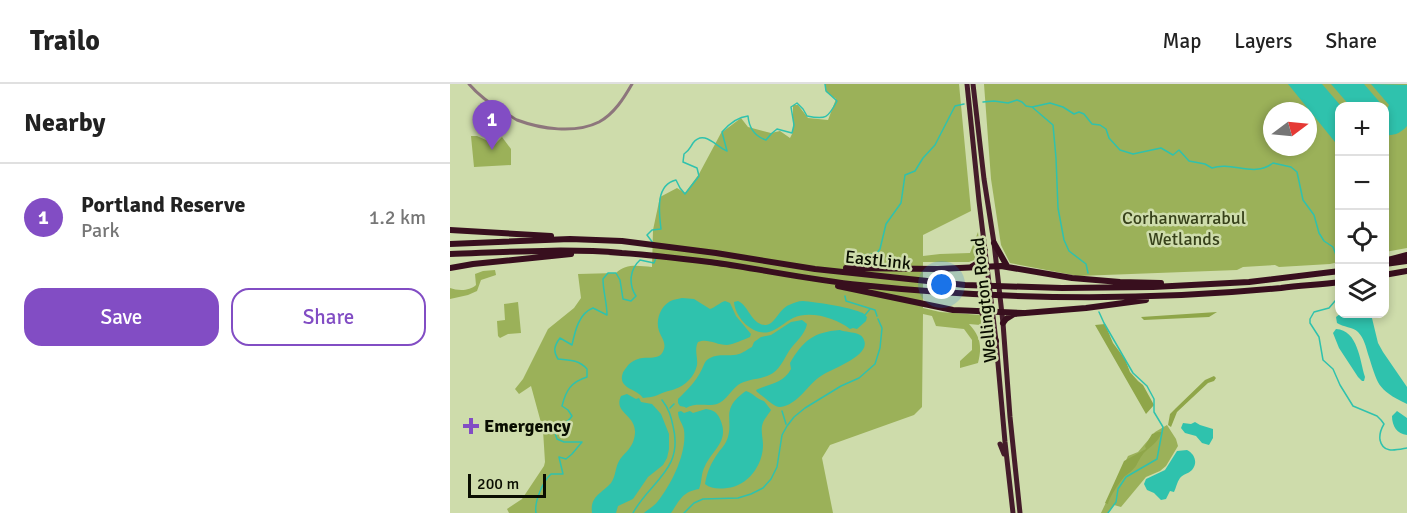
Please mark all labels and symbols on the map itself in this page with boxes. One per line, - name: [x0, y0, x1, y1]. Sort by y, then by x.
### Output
- pin: 1: [472, 100, 512, 150]
- north arrow: [1263, 102, 1317, 156]
- park label: Corhanwarrabul Wetlands: [1122, 207, 1246, 250]
- street label: Wellington Road: [966, 236, 1002, 364]
- street label: EastLink: [844, 246, 912, 274]
- your location: [927, 270, 956, 299]
- place label: Emergency: [484, 415, 571, 437]
- marker: Emergency: [462, 417, 480, 435]
- scale bar: [468, 471, 546, 498]

